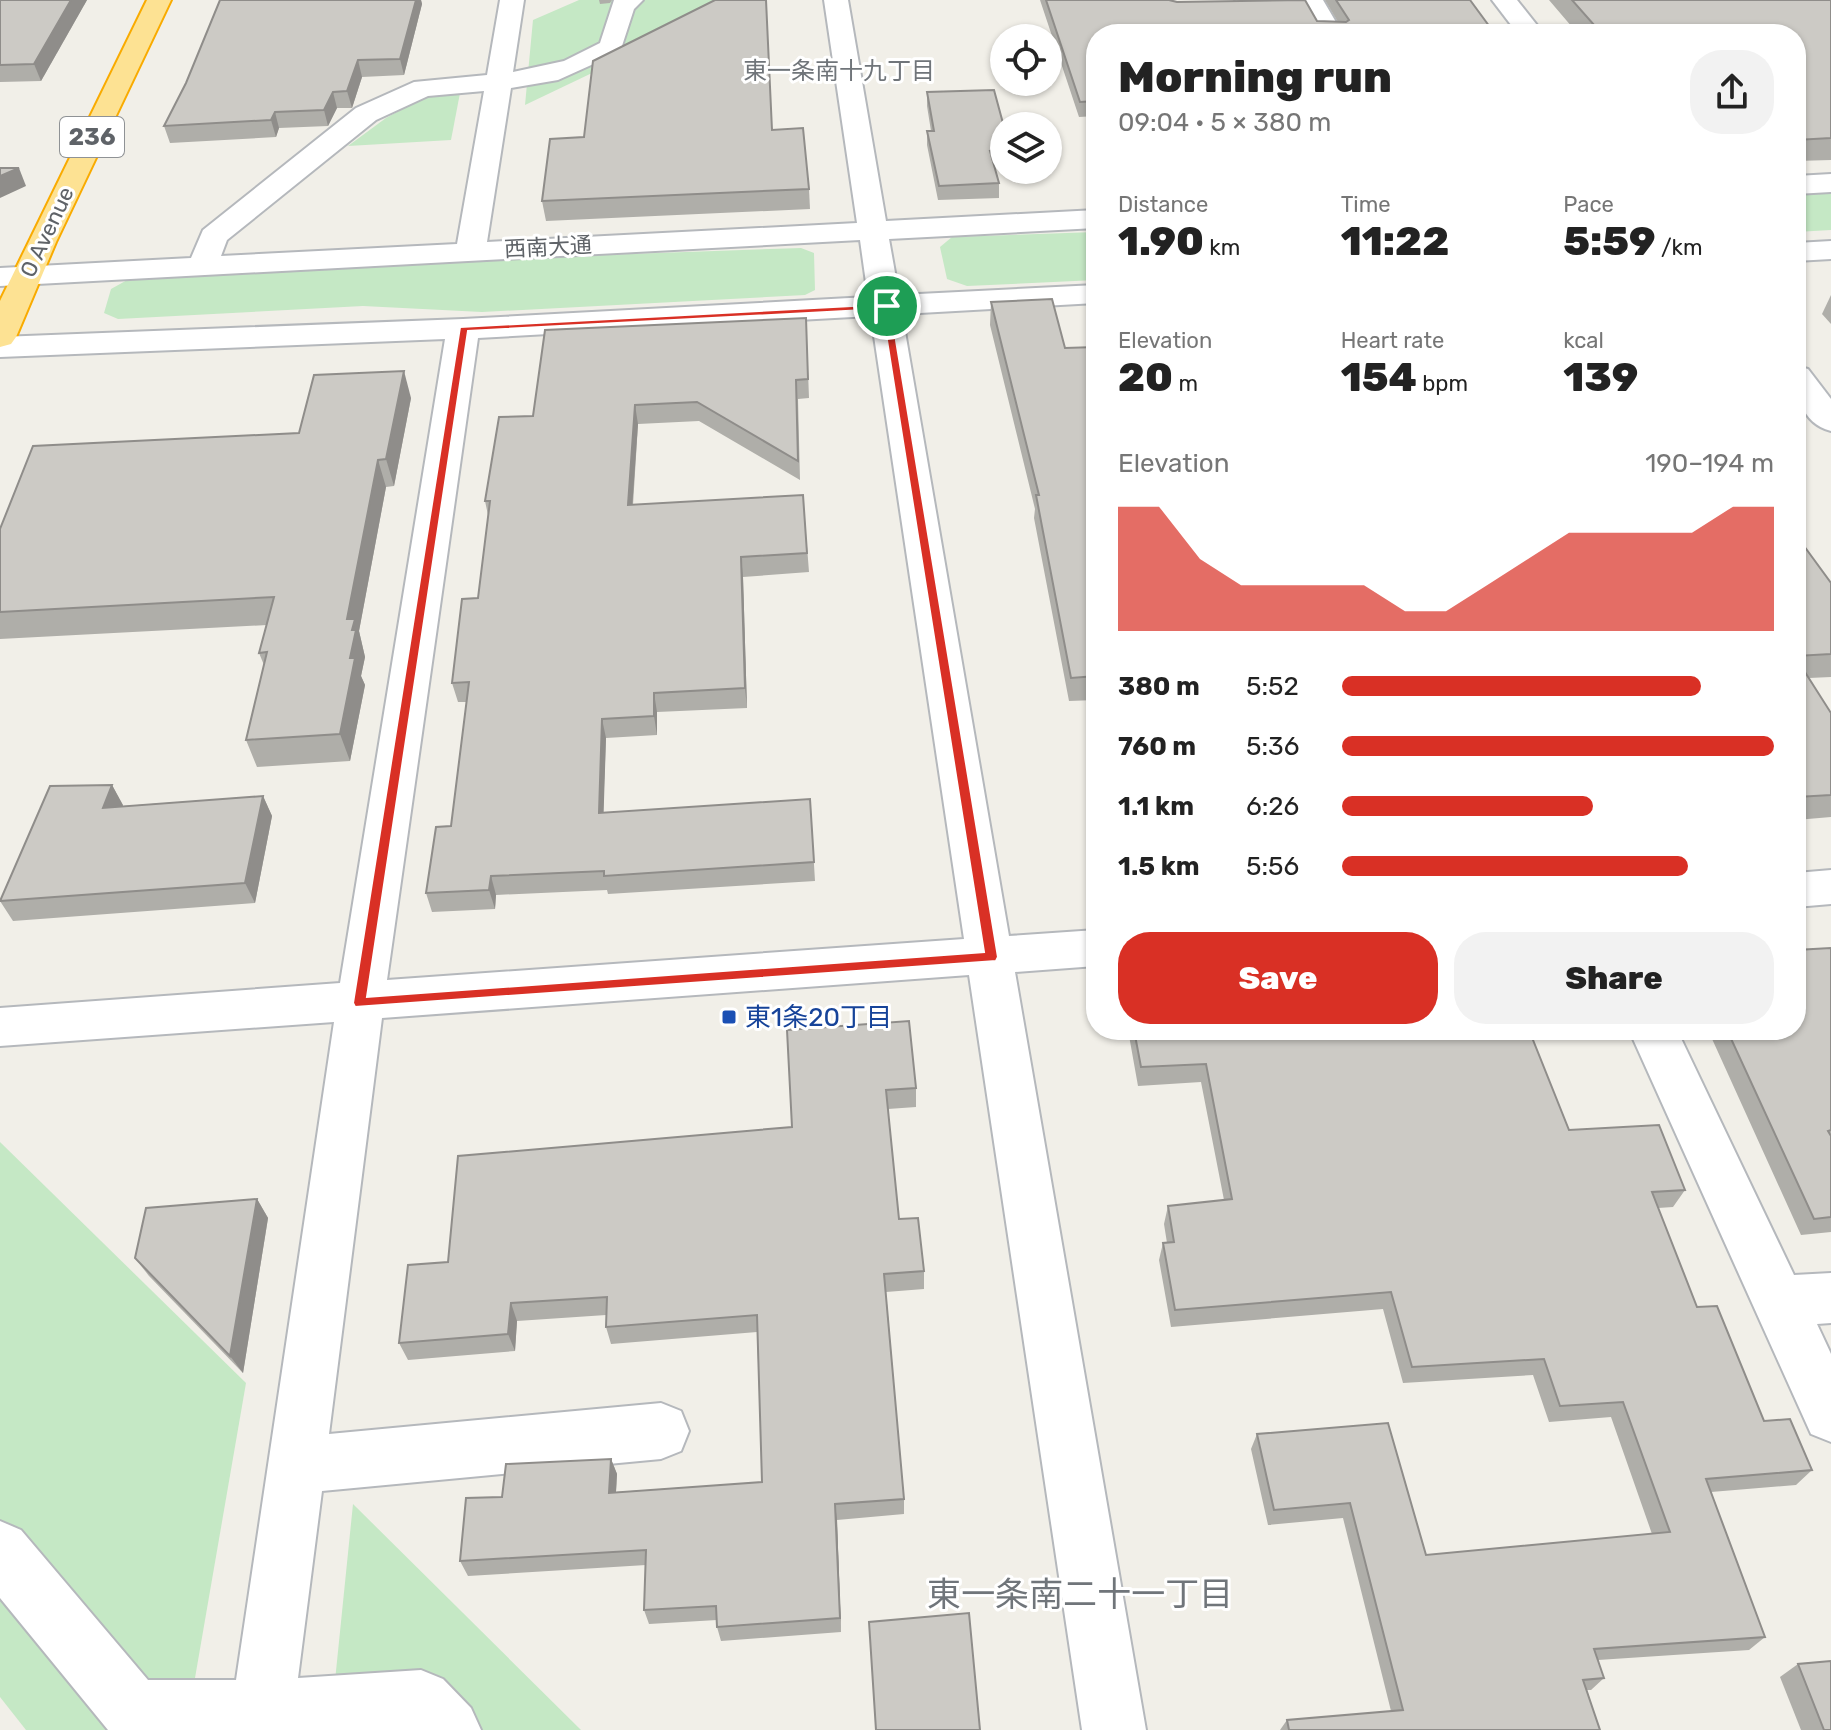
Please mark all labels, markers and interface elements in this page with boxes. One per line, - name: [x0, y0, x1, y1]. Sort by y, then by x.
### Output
- map controls: [990, 24, 1062, 184]
- button: locate: [990, 24, 1062, 96]
- button: share: [1690, 50, 1774, 134]
- text: Morning run: [1118, 51, 1392, 103]
- district label: 東一条南十九丁目: [743, 57, 935, 85]
- text: 09:04 · 5 × 380 m: [1118, 107, 1331, 138]
- button: layers: [990, 112, 1062, 184]
- road number: 236: [60, 117, 124, 157]
- street label: O Avenue: [14, 182, 80, 282]
- text: Distance: [1118, 191, 1208, 218]
- text: Time: [1341, 191, 1391, 218]
- text: Pace: [1563, 191, 1614, 218]
- text: 1.90: [1118, 218, 1204, 265]
- text: 11:22: [1341, 218, 1449, 265]
- text: 5:59: [1563, 218, 1656, 265]
- street label: 西南大通: [503, 231, 593, 263]
- text: km: [1204, 234, 1240, 261]
- text: /km: [1656, 234, 1702, 261]
- pin: [853, 272, 921, 340]
- icon: arrive: [865, 284, 909, 328]
- text: Elevation: [1118, 327, 1212, 354]
- text: Heart rate: [1341, 327, 1444, 354]
- text: kcal: [1563, 327, 1604, 354]
- text: 20: [1118, 354, 1173, 401]
- text: 154: [1341, 354, 1417, 401]
- text: 139: [1563, 354, 1638, 401]
- text: m: [1173, 370, 1198, 397]
- text: bpm: [1417, 370, 1468, 397]
- text: Elevation: [1118, 448, 1229, 479]
- text: 190–194 m: [1645, 448, 1774, 479]
- text: 380 m: [1118, 671, 1200, 702]
- text: 5:52: [1246, 671, 1299, 702]
- text: 760 m: [1118, 731, 1196, 762]
- text: 5:36: [1246, 731, 1299, 762]
- text: 1.1 km: [1118, 791, 1194, 822]
- text: 6:26: [1246, 791, 1299, 822]
- text: 1.5 km: [1118, 851, 1200, 882]
- text: 5:56: [1246, 851, 1299, 882]
- button: Save: [1118, 932, 1438, 1024]
- button: Share: [1454, 932, 1774, 1024]
- place label: 東1条20丁目: [745, 1002, 892, 1033]
- marker: 東1条20丁目: [720, 1008, 738, 1026]
- district label: 東一条南二十一丁目: [927, 1574, 1233, 1615]

